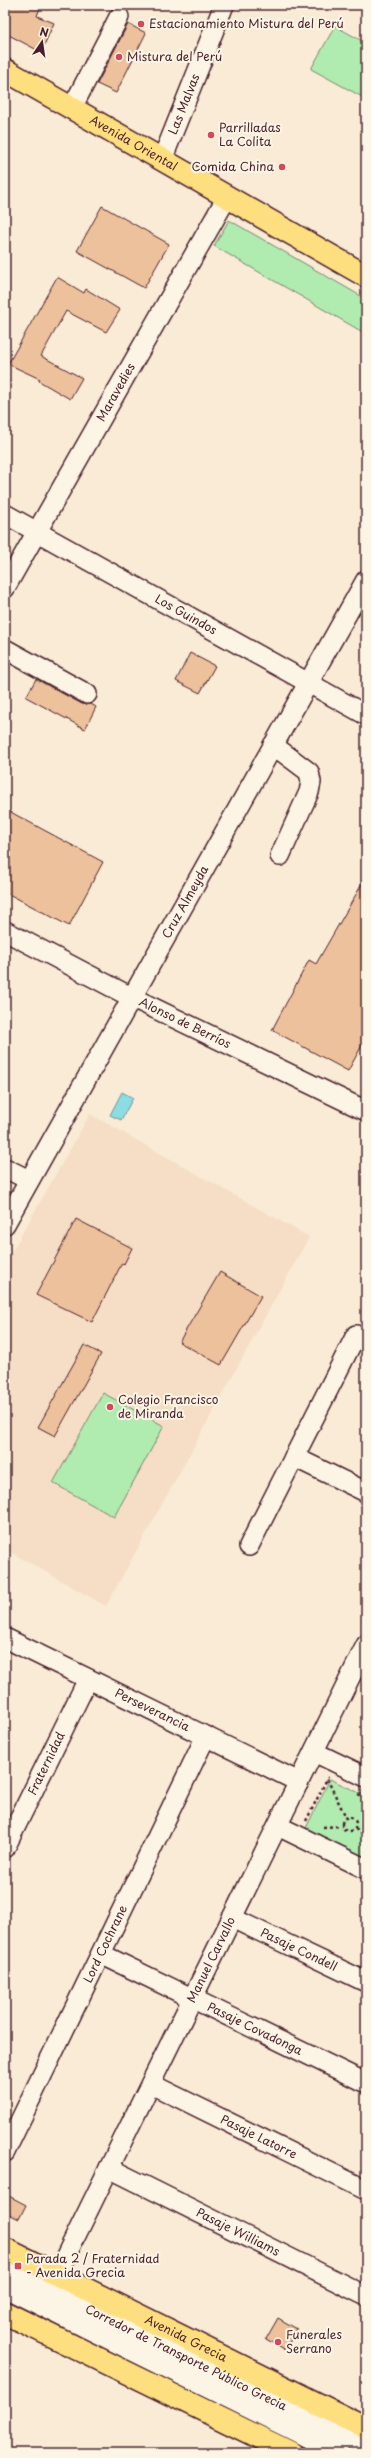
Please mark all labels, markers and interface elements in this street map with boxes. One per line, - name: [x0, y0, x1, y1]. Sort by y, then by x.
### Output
- place label: Estacionamiento Mistura del Perú: [149, 14, 344, 32]
- marker: Estacionamiento Mistura del Perú: [136, 19, 146, 29]
- north arrow: [22, 22, 62, 62]
- text: N: [38, 23, 51, 41]
- place label: Mistura del Perú: [127, 47, 222, 65]
- marker: Mistura del Perú: [114, 52, 124, 62]
- street label: Las Malvas: [163, 70, 204, 137]
- street label: Avenida Oriental: [87, 110, 181, 175]
- place label: Parrilladas La Colita: [219, 118, 281, 150]
- marker: Parrilladas La Colita: [206, 130, 216, 140]
- place label: Comida China: [192, 157, 274, 175]
- marker: Comida China: [277, 162, 287, 172]
- street label: Maravedies: [91, 359, 139, 424]
- street label: Los Guindos: [152, 589, 221, 639]
- street label: Cruz Almeyda: [157, 861, 213, 941]
- street label: Alonso de Berríos: [136, 992, 235, 1052]
- place label: Colegio Francisco de Miranda: [118, 1390, 219, 1422]
- marker: Colegio Francisco de Miranda: [105, 1402, 115, 1412]
- street label: Perseverancia: [112, 1683, 194, 1735]
- street label: Fraternidad: [22, 1728, 69, 1798]
- street label: Lord Cochrane: [78, 1901, 131, 1986]
- street label: Manuel Carvallo: [182, 1913, 239, 2005]
- street label: Pasaje Condell: [258, 1923, 341, 1975]
- street label: Pasaje Covadonga: [204, 1997, 306, 2059]
- street label: Pasaje Latorre: [218, 2110, 300, 2163]
- street label: Pasaje Williams: [193, 2203, 284, 2260]
- place label: Parada 2 / Fraternidad - Avenida Grecia: [26, 2249, 159, 2281]
- marker: Parada 2 / Fraternidad - Avenida Grecia: [13, 2261, 23, 2271]
- street label: Corredor de Transporte Público Grecia: [82, 2299, 291, 2415]
- street label: Avenida Grecia: [142, 2310, 231, 2366]
- place label: Funerales Serrano: [286, 2325, 342, 2357]
- marker: Funerales Serrano: [273, 2337, 283, 2347]

